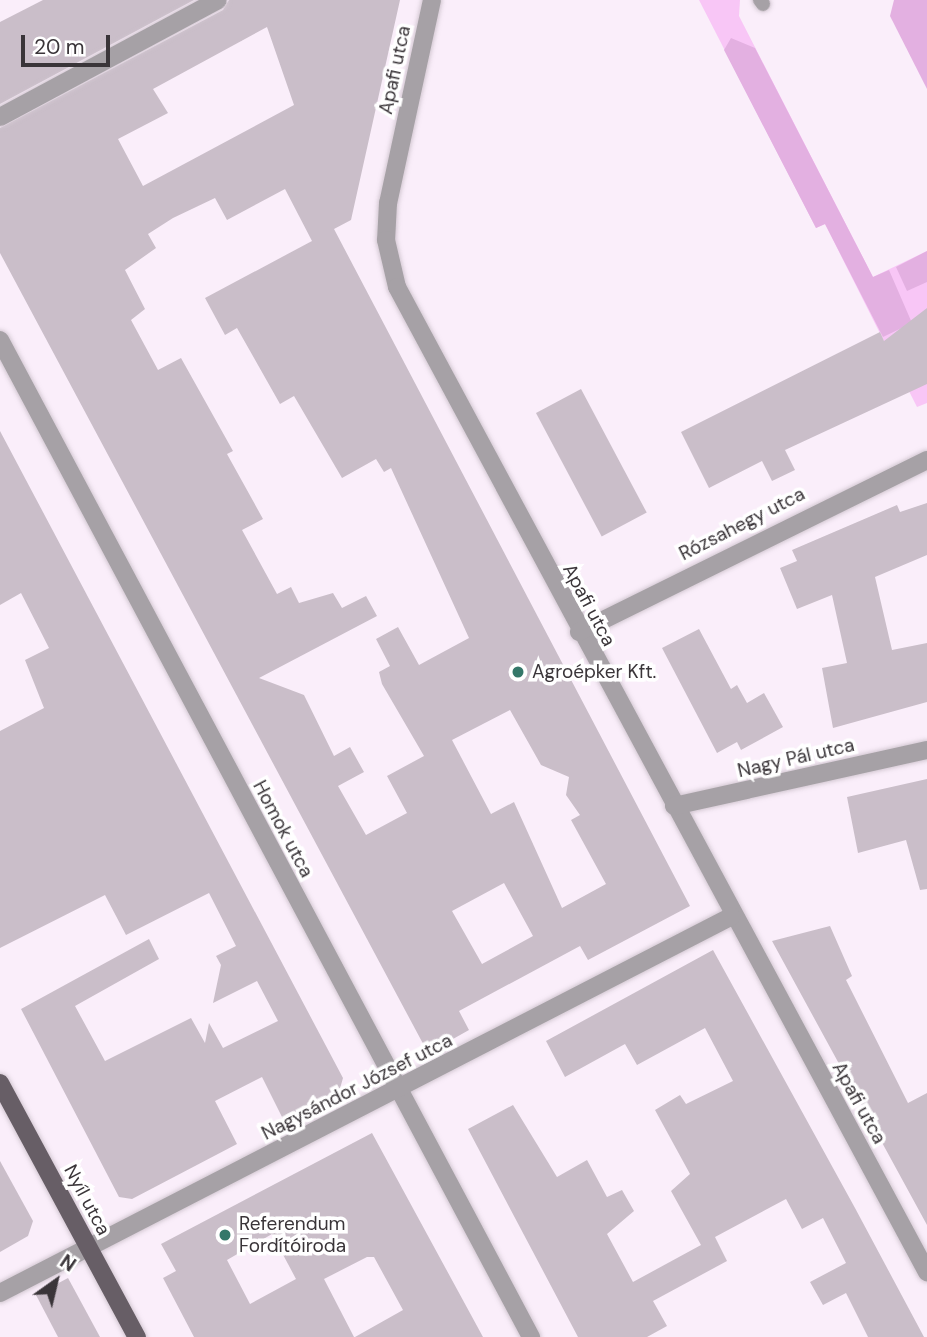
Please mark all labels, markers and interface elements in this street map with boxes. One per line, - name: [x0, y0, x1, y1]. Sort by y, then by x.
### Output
- scale bar: [24, 21, 114, 65]
- street label: Apafi utca: [375, 24, 415, 116]
- text: 20 m: [34, 33, 85, 61]
- street label: Rózsahegy utca: [675, 483, 809, 565]
- street label: Apafi utca: [558, 560, 620, 650]
- place label: Agroépker Kft.: [532, 661, 656, 683]
- marker: Agroépker Kft.: [510, 664, 526, 680]
- street label: Nagy Pál utca: [735, 733, 857, 783]
- street label: Homok utca: [248, 777, 318, 881]
- street label: Nagysándor József utca: [258, 1029, 456, 1145]
- street label: Apafi utca: [827, 1058, 891, 1148]
- street label: Nyíl utca: [59, 1161, 115, 1239]
- place label: Referendum Fordítóiroda: [239, 1213, 346, 1257]
- marker: Referendum Fordítóiroda: [217, 1227, 233, 1243]
- north arrow: [21, 1246, 91, 1316]
- text: N: [55, 1249, 81, 1277]

